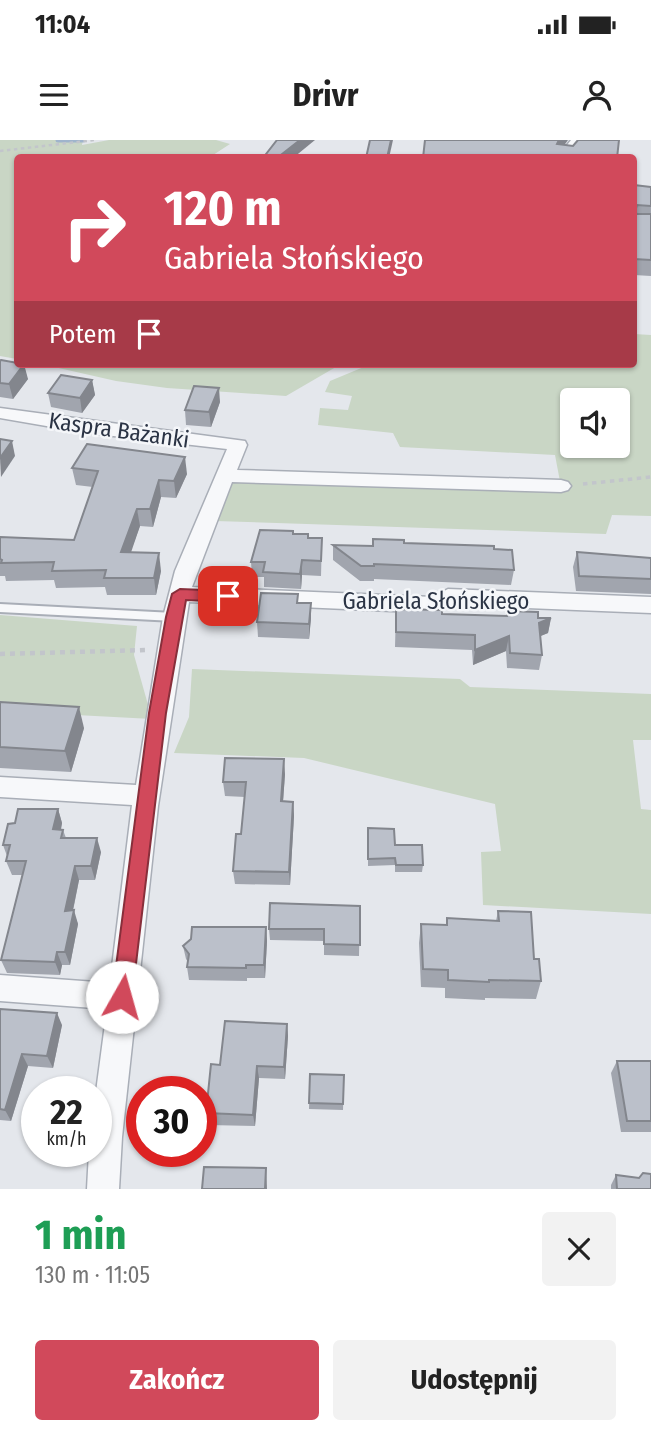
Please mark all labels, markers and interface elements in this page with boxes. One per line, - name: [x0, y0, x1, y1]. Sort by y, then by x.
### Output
- text: 11:04: [35, 9, 90, 40]
- icon: menu: [35, 76, 73, 114]
- text: Drivr: [293, 76, 358, 114]
- icon: person: [578, 76, 616, 114]
- text: 120 m: [164, 179, 282, 238]
- icon: right: [49, 182, 140, 273]
- text: Gabriela Słońskiego: [164, 239, 424, 277]
- icon: arrive: [130, 315, 168, 353]
- text: Potem: [49, 319, 116, 350]
- map controls: [560, 388, 630, 458]
- button: sound: [560, 388, 630, 458]
- street label: Kaspra Bażanki: [47, 406, 191, 454]
- pin: [198, 566, 258, 626]
- icon: arrive: [209, 577, 247, 615]
- street label: Gabriela Słońskiego: [343, 587, 529, 615]
- position arrow: [85, 960, 159, 1034]
- speed limit sign: 30: [126, 1076, 217, 1167]
- text: 22: [50, 1091, 83, 1133]
- text: km/h: [46, 1128, 87, 1150]
- text: 1 min: [35, 1210, 126, 1260]
- button: close: [542, 1212, 616, 1286]
- text: 130 m · 11:05: [35, 1261, 150, 1289]
- button: Zakończ: [35, 1340, 319, 1420]
- button: Udostępnij: [333, 1340, 616, 1420]

